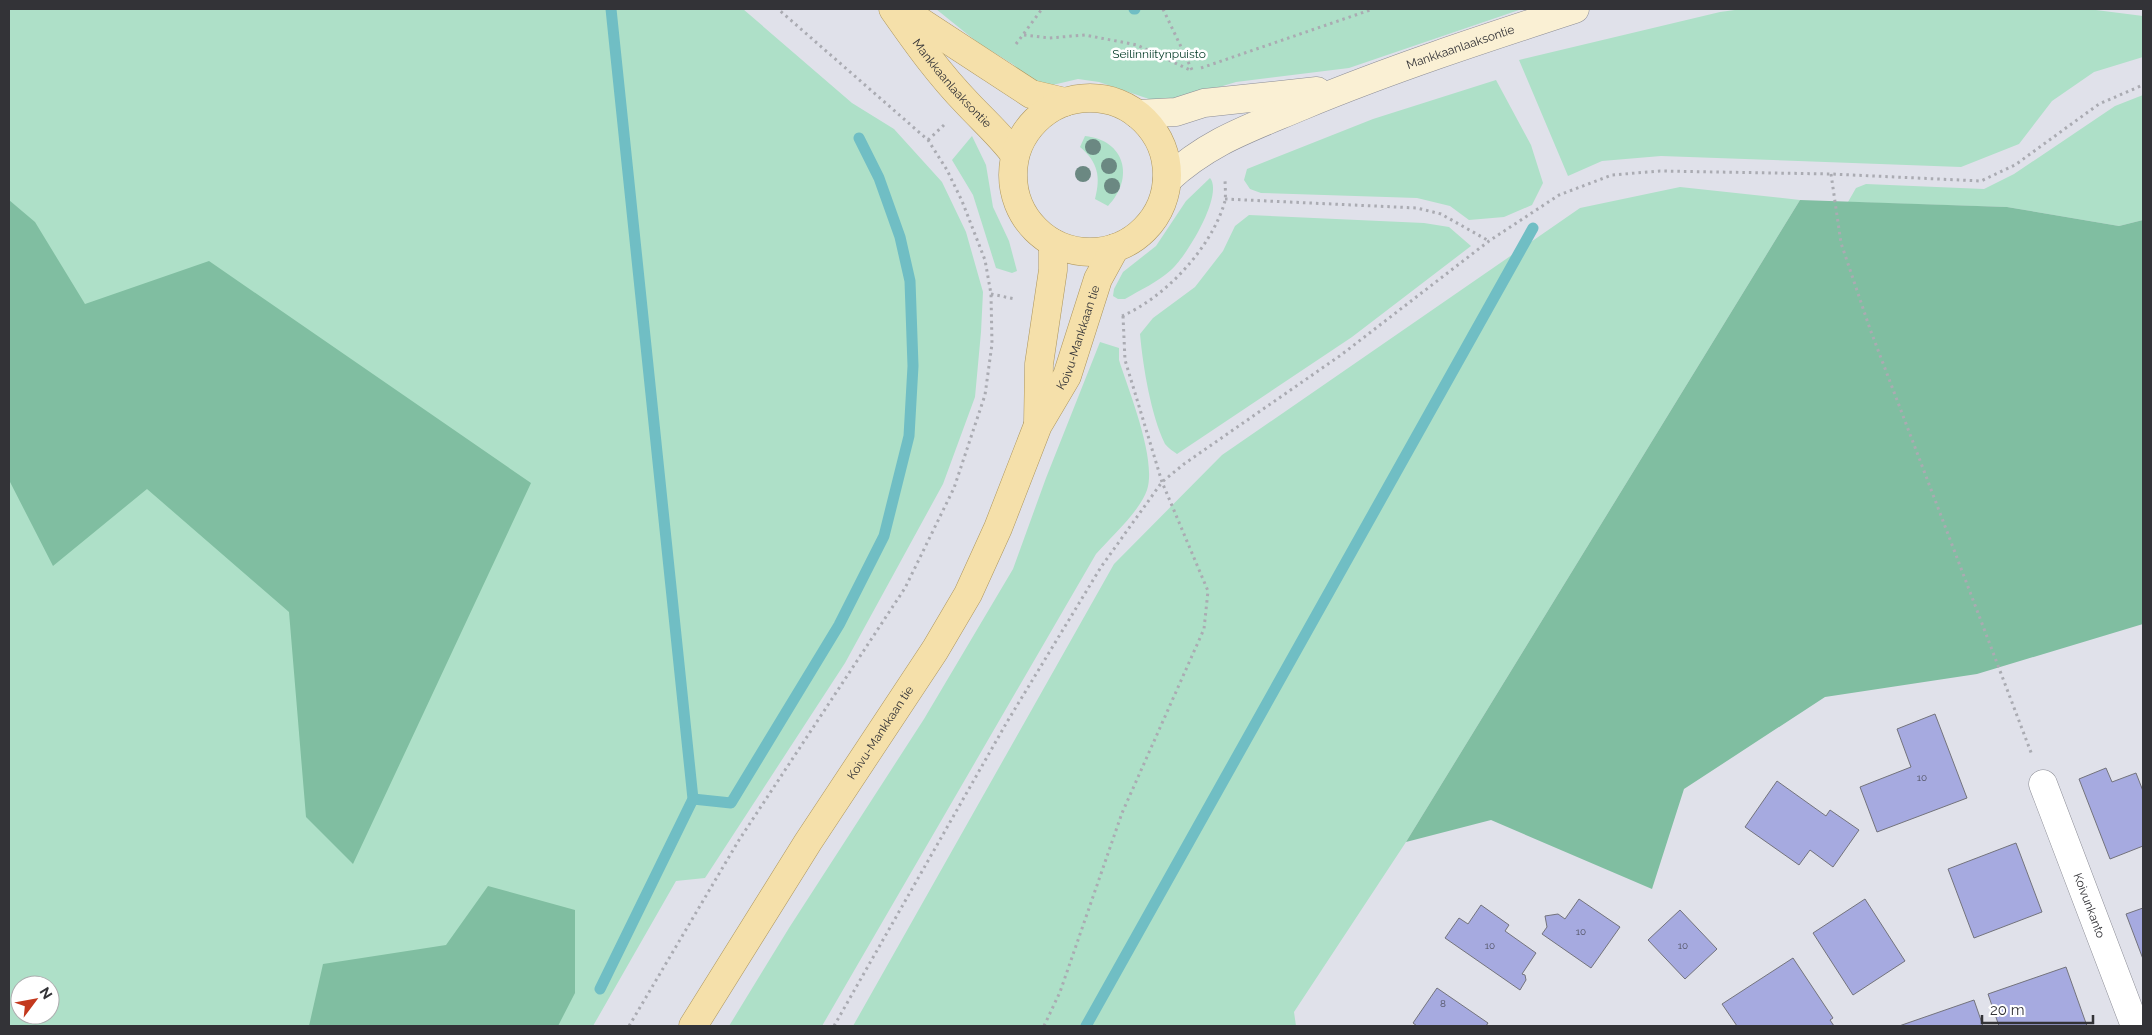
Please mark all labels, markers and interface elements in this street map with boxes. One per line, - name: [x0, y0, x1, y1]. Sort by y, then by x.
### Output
- street label: Mankkaanlaaksontie: [1405, 22, 1516, 72]
- street label: Mankkaanlaaksontie: [910, 36, 994, 131]
- park label: Seilinniitynpuisto: [1112, 47, 1206, 61]
- street label: Koivu-Mankkaan tie: [1053, 284, 1102, 392]
- street label: Koivu-Mankkaan tie: [844, 683, 916, 782]
- house number: 10: [1917, 772, 1927, 783]
- street label: Koivunkanto: [2070, 871, 2108, 940]
- house number: 10: [1576, 926, 1586, 937]
- house number: 10: [1485, 940, 1495, 951]
- house number: 10: [1678, 940, 1688, 951]
- north arrow: [10, 975, 60, 1025]
- text: N: [36, 984, 56, 1002]
- scale bar: [1982, 992, 2093, 1024]
- house number: 8: [1440, 998, 1446, 1009]
- text: 20 m: [1990, 1001, 2025, 1019]

